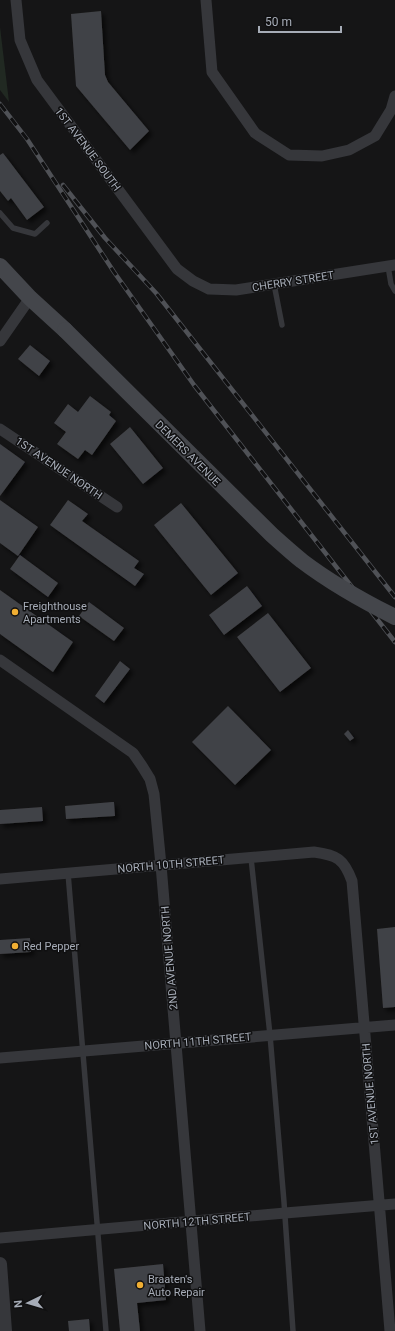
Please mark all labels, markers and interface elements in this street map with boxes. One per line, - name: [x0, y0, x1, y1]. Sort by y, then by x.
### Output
- scale bar: [259, 8, 341, 34]
- text: 50 m: [265, 15, 292, 29]
- street label: 1ST AVENUE SOUTH: [52, 105, 123, 194]
- street label: CHERRY STREET: [251, 269, 335, 294]
- street label: DEMERS AVENUE: [152, 418, 223, 489]
- street label: 1ST AVENUE NORTH: [13, 435, 105, 502]
- place label: Freighthouse Apartments: [23, 600, 87, 626]
- marker: Freighthouse Apartments: [10, 607, 20, 617]
- street label: NORTH 10TH STREET: [117, 853, 226, 876]
- street label: 2ND AVENUE NORTH: [158, 906, 181, 1010]
- place label: Red Pepper: [23, 940, 79, 953]
- marker: Red Pepper: [10, 941, 20, 951]
- street label: NORTH 11TH STREET: [144, 1030, 253, 1053]
- street label: 1ST AVENUE NORTH: [360, 1043, 381, 1145]
- street label: NORTH 12TH STREET: [143, 1210, 252, 1233]
- place label: Braaten's Auto Repair: [148, 1273, 205, 1299]
- marker: Braaten's Auto Repair: [135, 1280, 145, 1290]
- north arrow: [8, 1283, 48, 1323]
- text: N: [12, 1299, 25, 1308]

